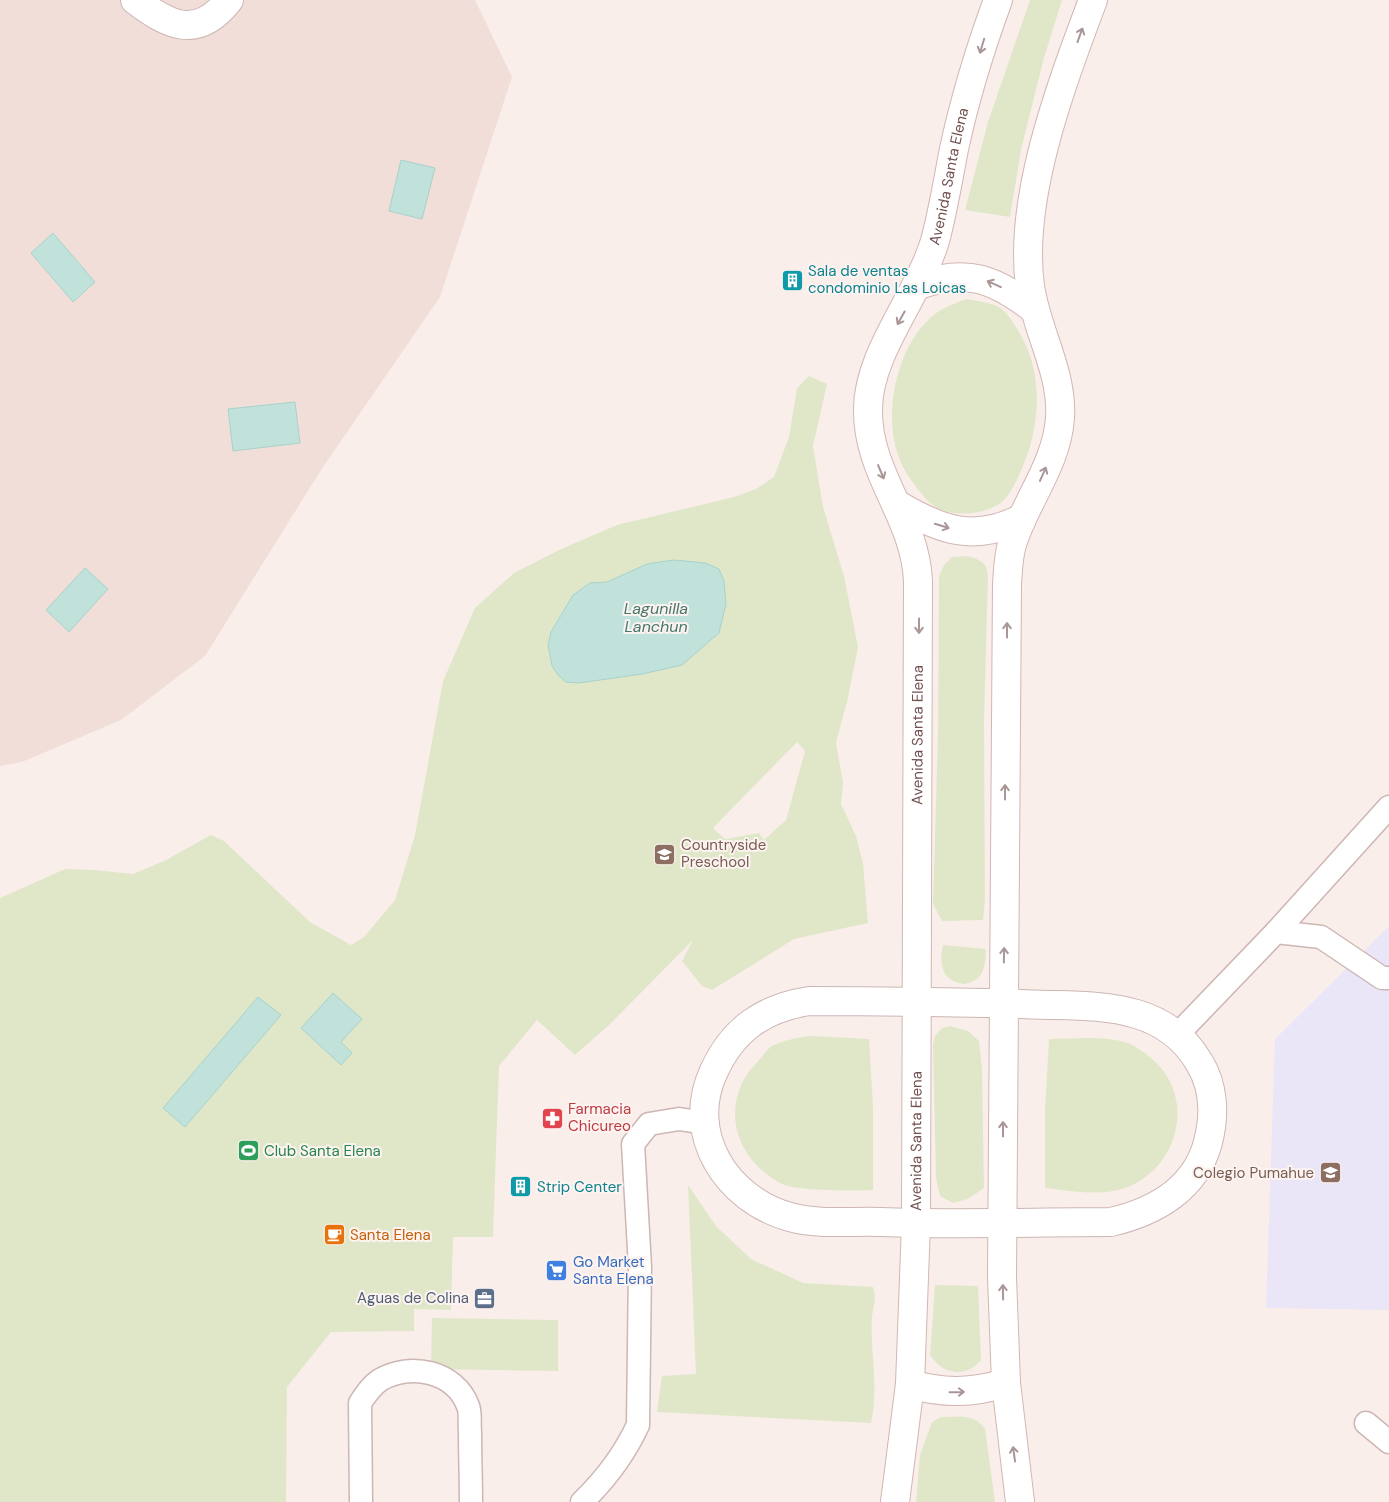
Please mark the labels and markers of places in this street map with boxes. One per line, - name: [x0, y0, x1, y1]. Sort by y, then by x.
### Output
- place label: Sala de ventas condominio Las Loicas: [808, 261, 966, 298]
- building icon: Sala de ventas condominio Las Loicas: [780, 268, 804, 292]
- place label: Countryside Preschool: [681, 835, 766, 872]
- school or university icon: Countryside Preschool: [653, 842, 677, 866]
- place label: Farmacia Chicureo: [568, 1099, 631, 1136]
- pharmacy icon: Farmacia Chicureo: [540, 1106, 564, 1130]
- sports icon: Club Santa Elena: [236, 1139, 260, 1163]
- place label: Club Santa Elena: [264, 1141, 381, 1161]
- school or university icon: Colegio Pumahue: [1318, 1161, 1342, 1185]
- place label: Colegio Pumahue: [1193, 1163, 1314, 1183]
- building icon: Strip Center: [509, 1175, 533, 1199]
- place label: Strip Center: [537, 1177, 622, 1197]
- cafe icon: Santa Elena: [322, 1223, 346, 1247]
- place label: Santa Elena: [350, 1225, 431, 1245]
- place label: Go Market Santa Elena: [573, 1252, 654, 1289]
- supermarket icon: Go Market Santa Elena: [545, 1259, 569, 1283]
- office icon: Aguas de Colina: [473, 1286, 497, 1310]
- place label: Aguas de Colina: [357, 1288, 469, 1308]

